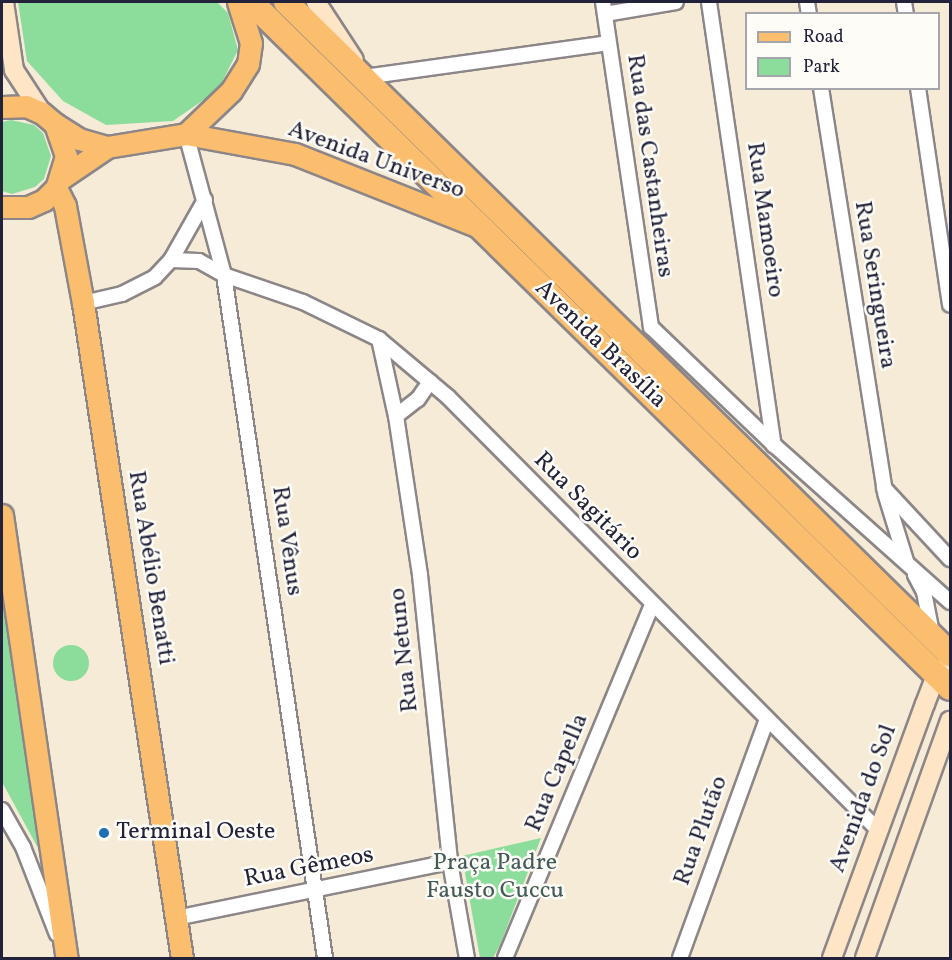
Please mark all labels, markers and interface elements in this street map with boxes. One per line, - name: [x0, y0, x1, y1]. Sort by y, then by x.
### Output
- legend: [745, 12, 940, 90]
- text: Road: [803, 25, 844, 50]
- street label: Rua das Castanheiras: [619, 53, 679, 279]
- text: Park: [803, 55, 840, 80]
- street label: Avenida Universo: [284, 116, 468, 206]
- street label: Rua Mamoeiro: [739, 141, 789, 299]
- street label: Rua Seringueira: [847, 199, 901, 371]
- street label: Avenida Brasília: [528, 275, 672, 415]
- street label: Rua Sagitário: [527, 447, 647, 567]
- street label: Rua Abélio Benatti: [120, 469, 180, 667]
- street label: Rua Vênus: [264, 484, 308, 598]
- street label: Rua Netuno: [384, 586, 426, 714]
- street label: Rua Capella: [520, 709, 596, 837]
- street label: Avenida do Sol: [824, 721, 904, 877]
- street label: Rua Plutão: [669, 772, 735, 890]
- place label: Terminal Oeste: [116, 819, 275, 847]
- marker: Terminal Oeste: [97, 826, 111, 840]
- street label: Rua Gêmeos: [242, 841, 376, 895]
- park label: Praça Padre Fausto Cuccu: [426, 850, 564, 906]

